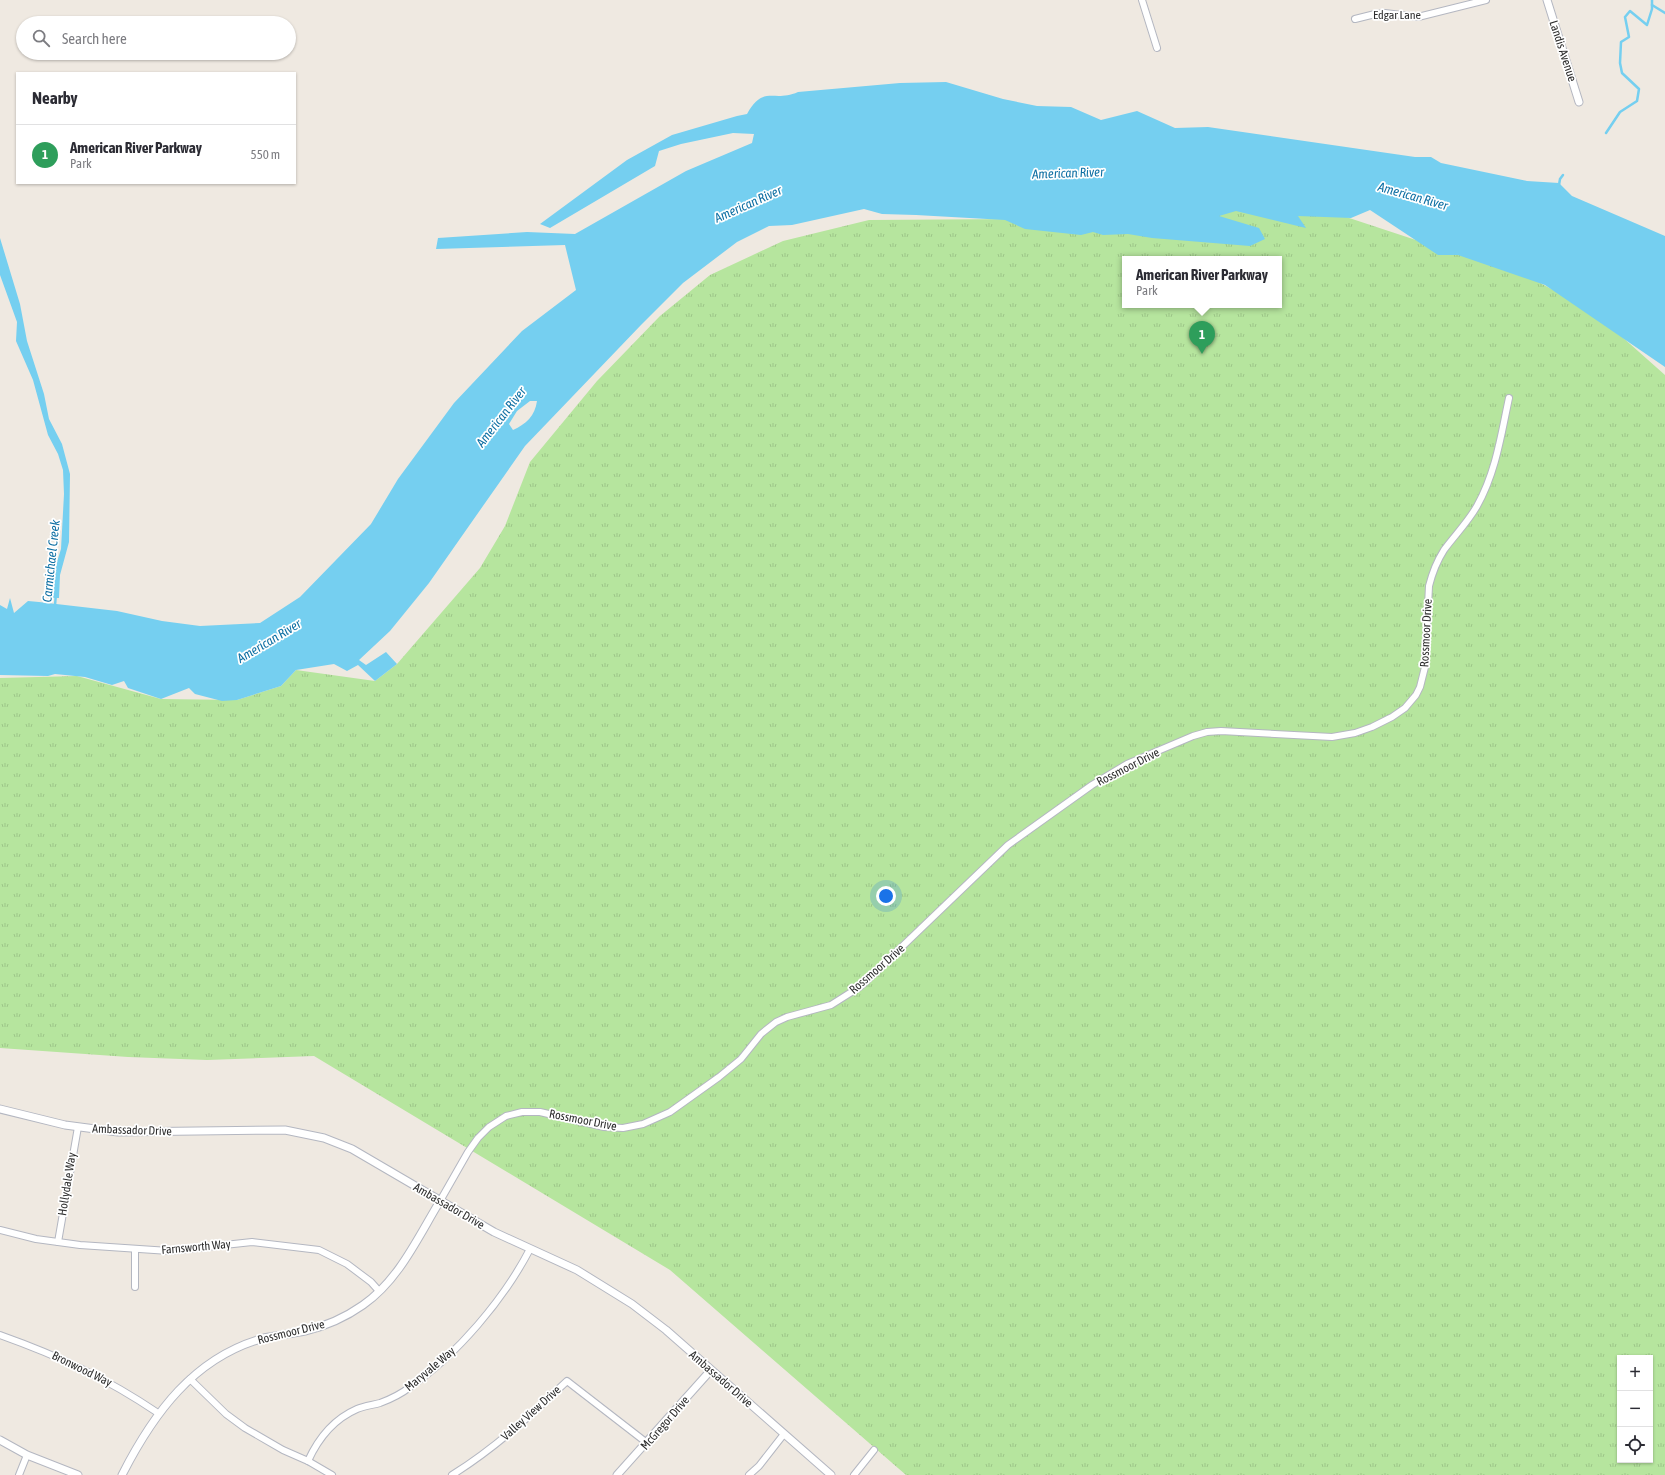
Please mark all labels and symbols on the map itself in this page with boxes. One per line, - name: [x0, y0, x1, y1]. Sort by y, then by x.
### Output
- street label: Edgar Lane: [1373, 8, 1421, 22]
- street label: Landis Avenue: [1547, 19, 1579, 83]
- water label: American River: [1031, 164, 1105, 182]
- water label: American River: [1375, 179, 1451, 213]
- water label: American River: [711, 182, 785, 226]
- pin: 1: [1189, 321, 1215, 354]
- water label: American River: [472, 383, 530, 451]
- water label: Carmichael Creek: [39, 519, 63, 603]
- street label: Rossmoor Drive: [1417, 598, 1435, 668]
- water label: American River: [233, 615, 305, 666]
- street label: Rossmoor Drive: [1094, 745, 1162, 789]
- your location: [876, 886, 896, 906]
- street label: Rossmoor Drive: [847, 941, 907, 997]
- street label: Rossmoor Drive: [548, 1107, 618, 1133]
- street label: Ambassador Drive: [92, 1122, 172, 1138]
- street label: Hollydale Way: [55, 1151, 79, 1217]
- street label: Ambassador Drive: [411, 1180, 487, 1232]
- street label: Farnsworth Way: [161, 1237, 231, 1257]
- street label: Rossmoor Drive: [256, 1317, 326, 1347]
- street label: Maryvale Way: [402, 1344, 458, 1394]
- street label: Bronwood Way: [50, 1348, 114, 1390]
- street label: Ambassador Drive: [686, 1348, 756, 1410]
- street label: Valley View Drive: [498, 1383, 564, 1443]
- street label: McGregor Drive: [638, 1393, 692, 1453]

